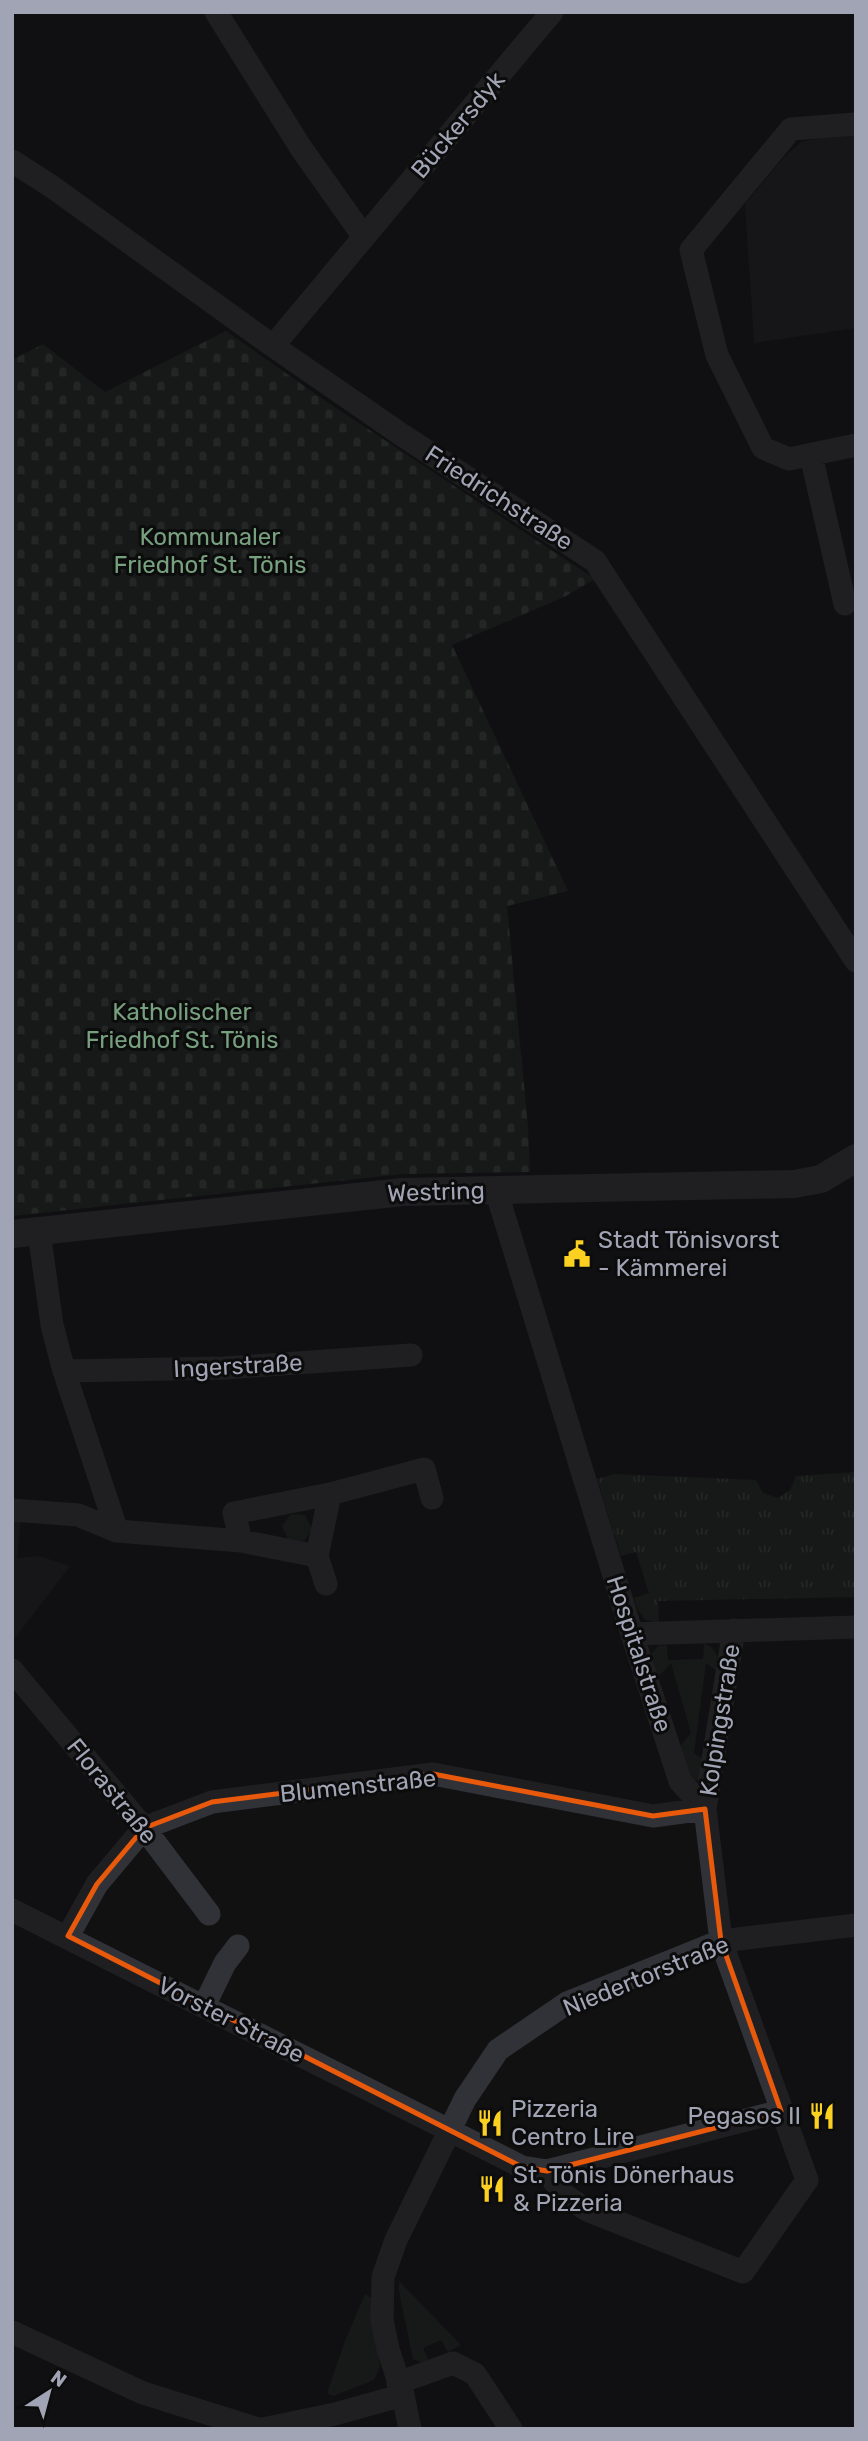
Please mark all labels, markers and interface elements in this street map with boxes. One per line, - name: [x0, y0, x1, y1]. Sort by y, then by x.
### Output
- street label: Bückersdyk: [405, 66, 511, 184]
- street label: Friedrichstraße: [420, 440, 578, 556]
- park label: Kommunaler Friedhof St. Tönis: [114, 523, 306, 579]
- park label: Katholischer Friedhof St. Tönis: [86, 998, 278, 1054]
- street label: Westring: [387, 1176, 485, 1208]
- place label: Stadt Tönisvorst - Kämmerei: [598, 1226, 779, 1282]
- public building icon: Stadt Tönisvorst - Kämmerei: [562, 1239, 592, 1269]
- street label: Ingerstraße: [173, 1349, 303, 1383]
- street label: Hospitalstraße: [600, 1572, 678, 1736]
- street label: Kolpingstraße: [694, 1642, 746, 1798]
- street label: Florastraße: [61, 1733, 163, 1849]
- street label: Blumenstraße: [278, 1764, 438, 1808]
- street label: Niedertorstraße: [559, 1930, 733, 2022]
- street label: Vorster Straße: [153, 1971, 309, 2069]
- place label: Pizzeria Centro Lire: [511, 2095, 634, 2151]
- restaurant icon: Pegasos II: [807, 2101, 837, 2131]
- place label: Pegasos II: [687, 2102, 801, 2130]
- restaurant icon: Pizzeria Centro Lire: [475, 2108, 505, 2138]
- place label: St. Tönis Dönerhaus & Pizzeria: [513, 2161, 734, 2217]
- restaurant icon: St. Tönis Dönerhaus & Pizzeria: [477, 2174, 507, 2204]
- north arrow: [14, 2357, 84, 2427]
- text: N: [46, 2365, 71, 2392]

